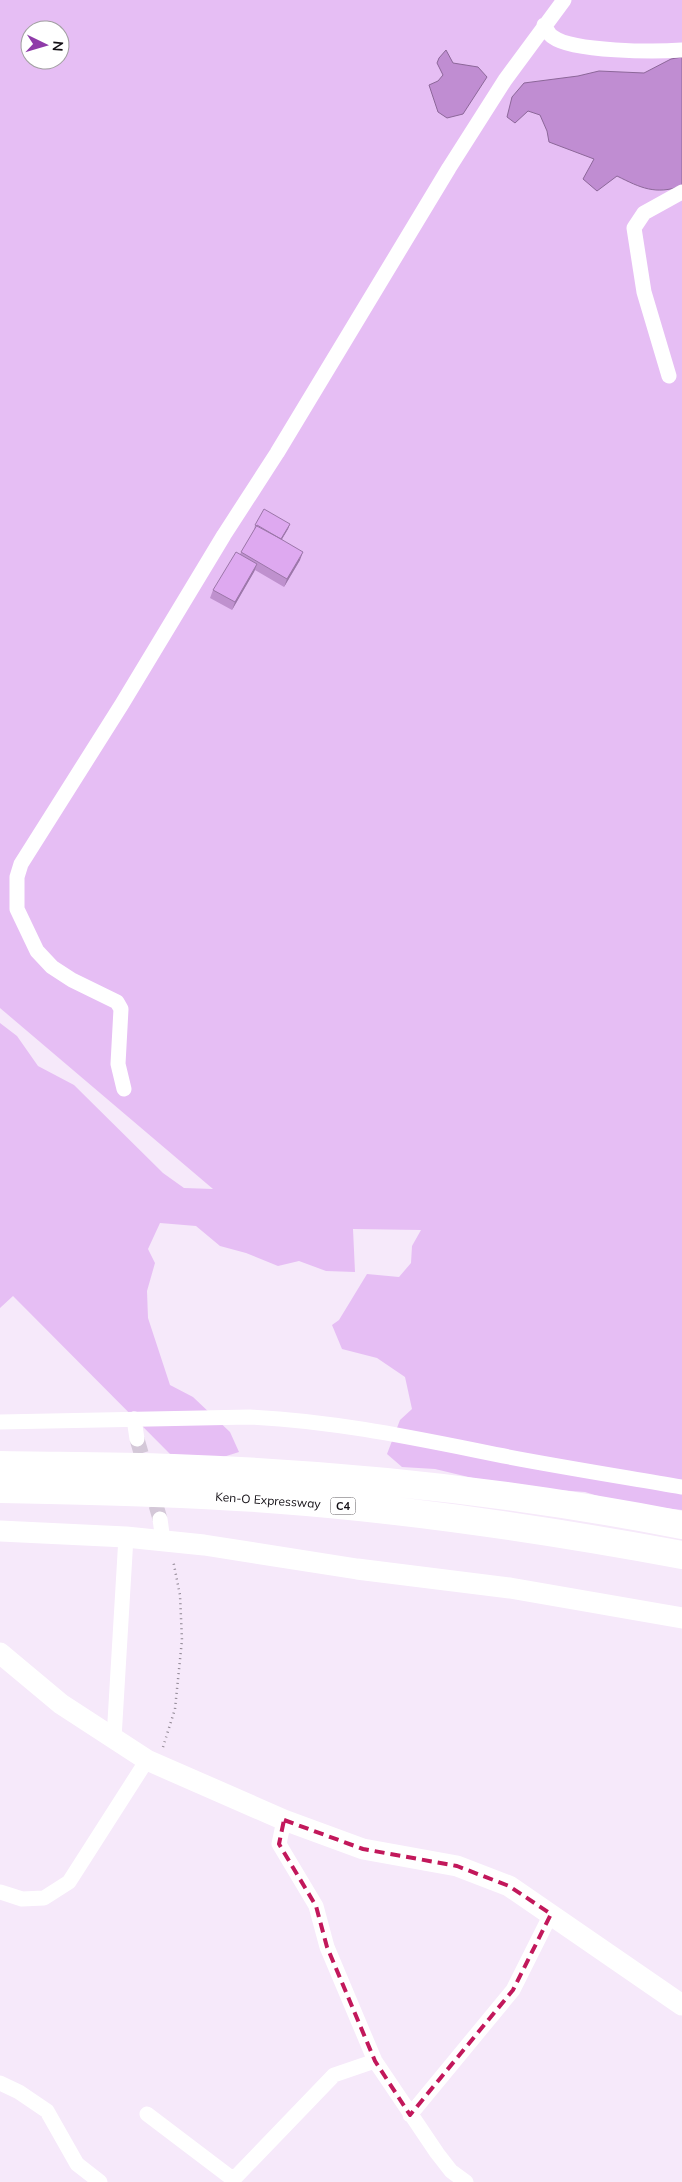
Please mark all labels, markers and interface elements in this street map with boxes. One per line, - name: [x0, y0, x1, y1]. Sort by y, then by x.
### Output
- north arrow: [20, 20, 70, 70]
- text: N: [49, 40, 67, 52]
- street label: Ken-O Expressway: [215, 1489, 322, 1511]
- road number: C4: [330, 1498, 356, 1514]

